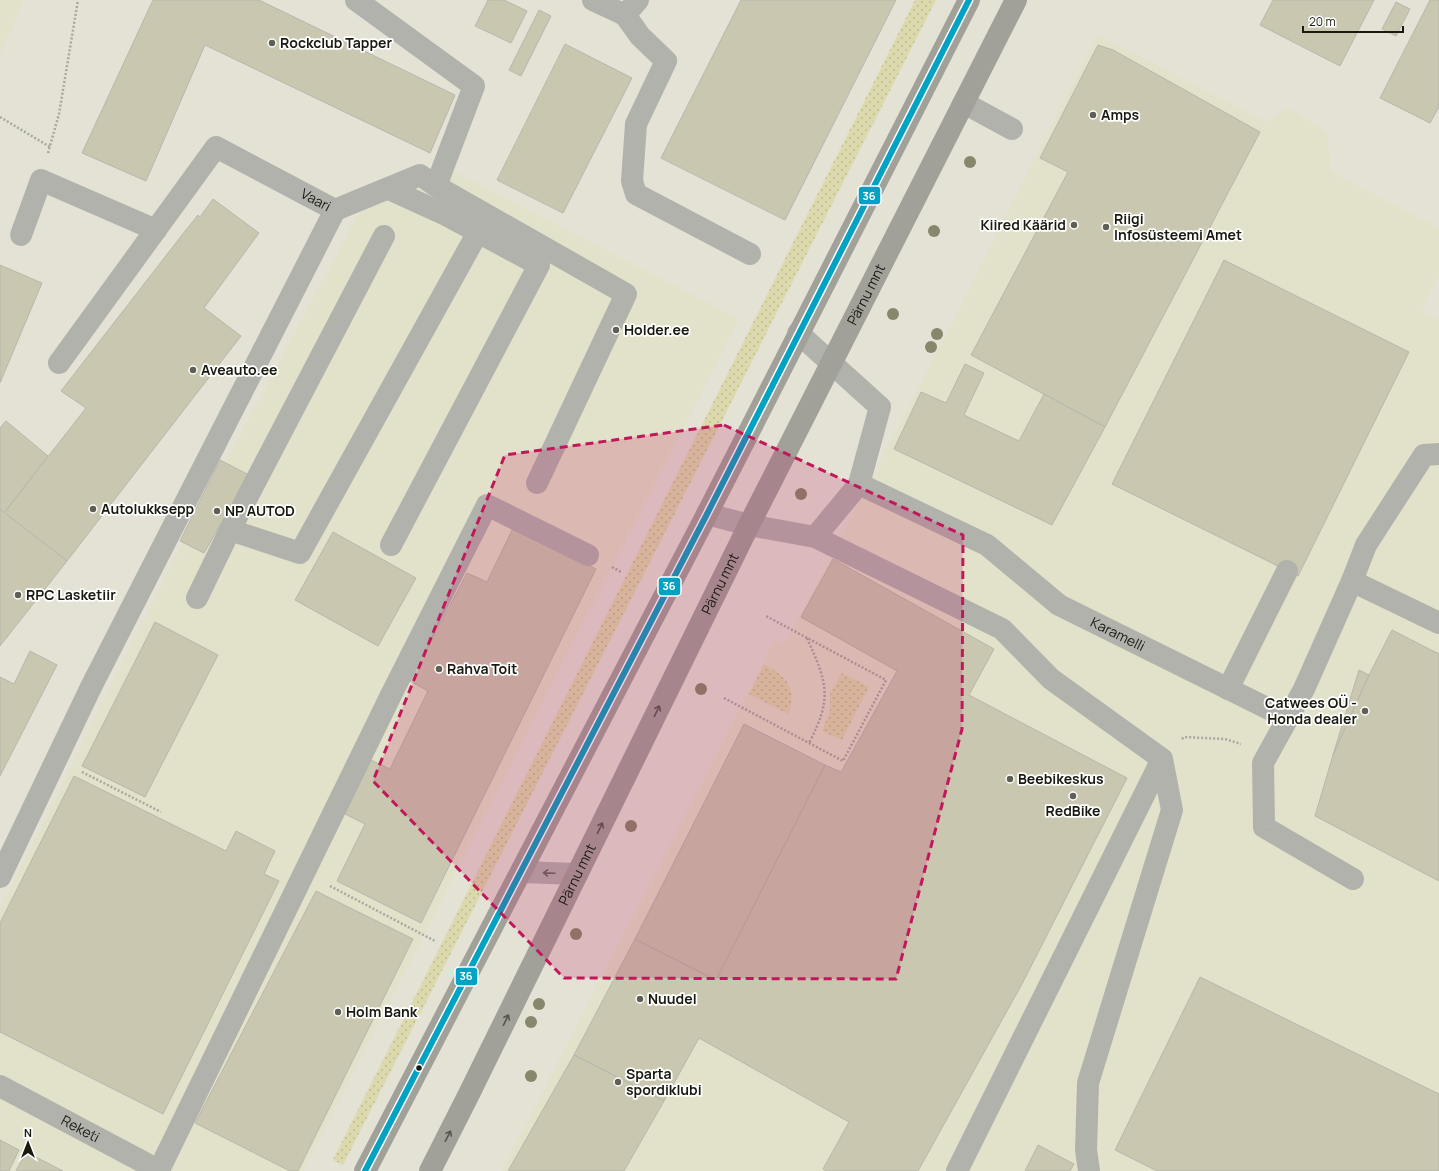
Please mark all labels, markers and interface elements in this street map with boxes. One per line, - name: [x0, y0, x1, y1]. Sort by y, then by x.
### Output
- scale bar: [1303, 8, 1403, 34]
- text: 20 m: [1309, 13, 1336, 30]
- place label: Rockclub Tapper: [280, 33, 393, 52]
- marker: Rockclub Tapper: [267, 38, 277, 48]
- place label: Amps: [1101, 105, 1139, 124]
- marker: Amps: [1088, 110, 1098, 120]
- street label: Vaari: [298, 184, 335, 215]
- line badge: 36: [858, 186, 881, 205]
- text: 36: [862, 188, 876, 203]
- place label: Riigi Infosüsteemi Amet: [1114, 209, 1242, 244]
- place label: Kiired Käärid: [980, 215, 1066, 234]
- marker: Kiired Käärid: [1069, 220, 1079, 230]
- marker: Riigi Infosüsteemi Amet: [1101, 222, 1111, 232]
- street label: Pärnu mnt: [842, 260, 889, 328]
- place label: Holder.ee: [624, 320, 689, 339]
- marker: Holder.ee: [611, 325, 621, 335]
- place label: Aveauto.ee: [201, 360, 278, 379]
- marker: Aveauto.ee: [188, 365, 198, 375]
- place label: Autolukksepp: [101, 499, 195, 518]
- place label: NP AUTOD: [225, 501, 295, 520]
- marker: Autolukksepp: [88, 504, 98, 514]
- marker: NP AUTOD: [212, 506, 222, 516]
- street label: Pärnu mnt: [696, 549, 743, 617]
- line badge: 36: [658, 577, 681, 596]
- text: 36: [662, 578, 676, 593]
- place label: RPC Lasketiir: [26, 585, 116, 604]
- marker: RPC Lasketiir: [13, 590, 23, 600]
- street label: Karamelli: [1087, 612, 1148, 655]
- place label: Rahva Toit: [447, 659, 517, 678]
- marker: Rahva Toit: [434, 664, 444, 674]
- place label: Catwees OÜ - Honda dealer: [1265, 693, 1357, 728]
- one-way arrow: [654, 705, 661, 717]
- marker: Catwees OÜ - Honda dealer: [1360, 706, 1370, 716]
- place label: Beebikeskus: [1018, 769, 1104, 788]
- marker: Beebikeskus: [1005, 774, 1015, 784]
- marker: RedBike: [1068, 791, 1078, 801]
- place label: RedBike: [1046, 801, 1100, 820]
- one-way arrow: [597, 822, 604, 834]
- street label: Pärnu mnt: [553, 840, 600, 908]
- one-way arrow: [543, 869, 556, 877]
- line badge: 36: [455, 967, 478, 986]
- text: 36: [459, 968, 473, 983]
- place label: Nuudel: [648, 989, 697, 1008]
- marker: Nuudel: [635, 994, 645, 1004]
- place label: Holm Bank: [346, 1002, 418, 1021]
- marker: Holm Bank: [333, 1007, 343, 1017]
- one-way arrow: [503, 1014, 510, 1026]
- unlabelled marker: [414, 1063, 424, 1073]
- place label: Sparta spordiklubi: [626, 1064, 702, 1099]
- marker: Sparta spordiklubi: [613, 1077, 623, 1087]
- street label: Reketi: [58, 1110, 103, 1146]
- north arrow: [8, 1123, 48, 1163]
- text: N: [24, 1125, 32, 1140]
- one-way arrow: [445, 1131, 452, 1143]

